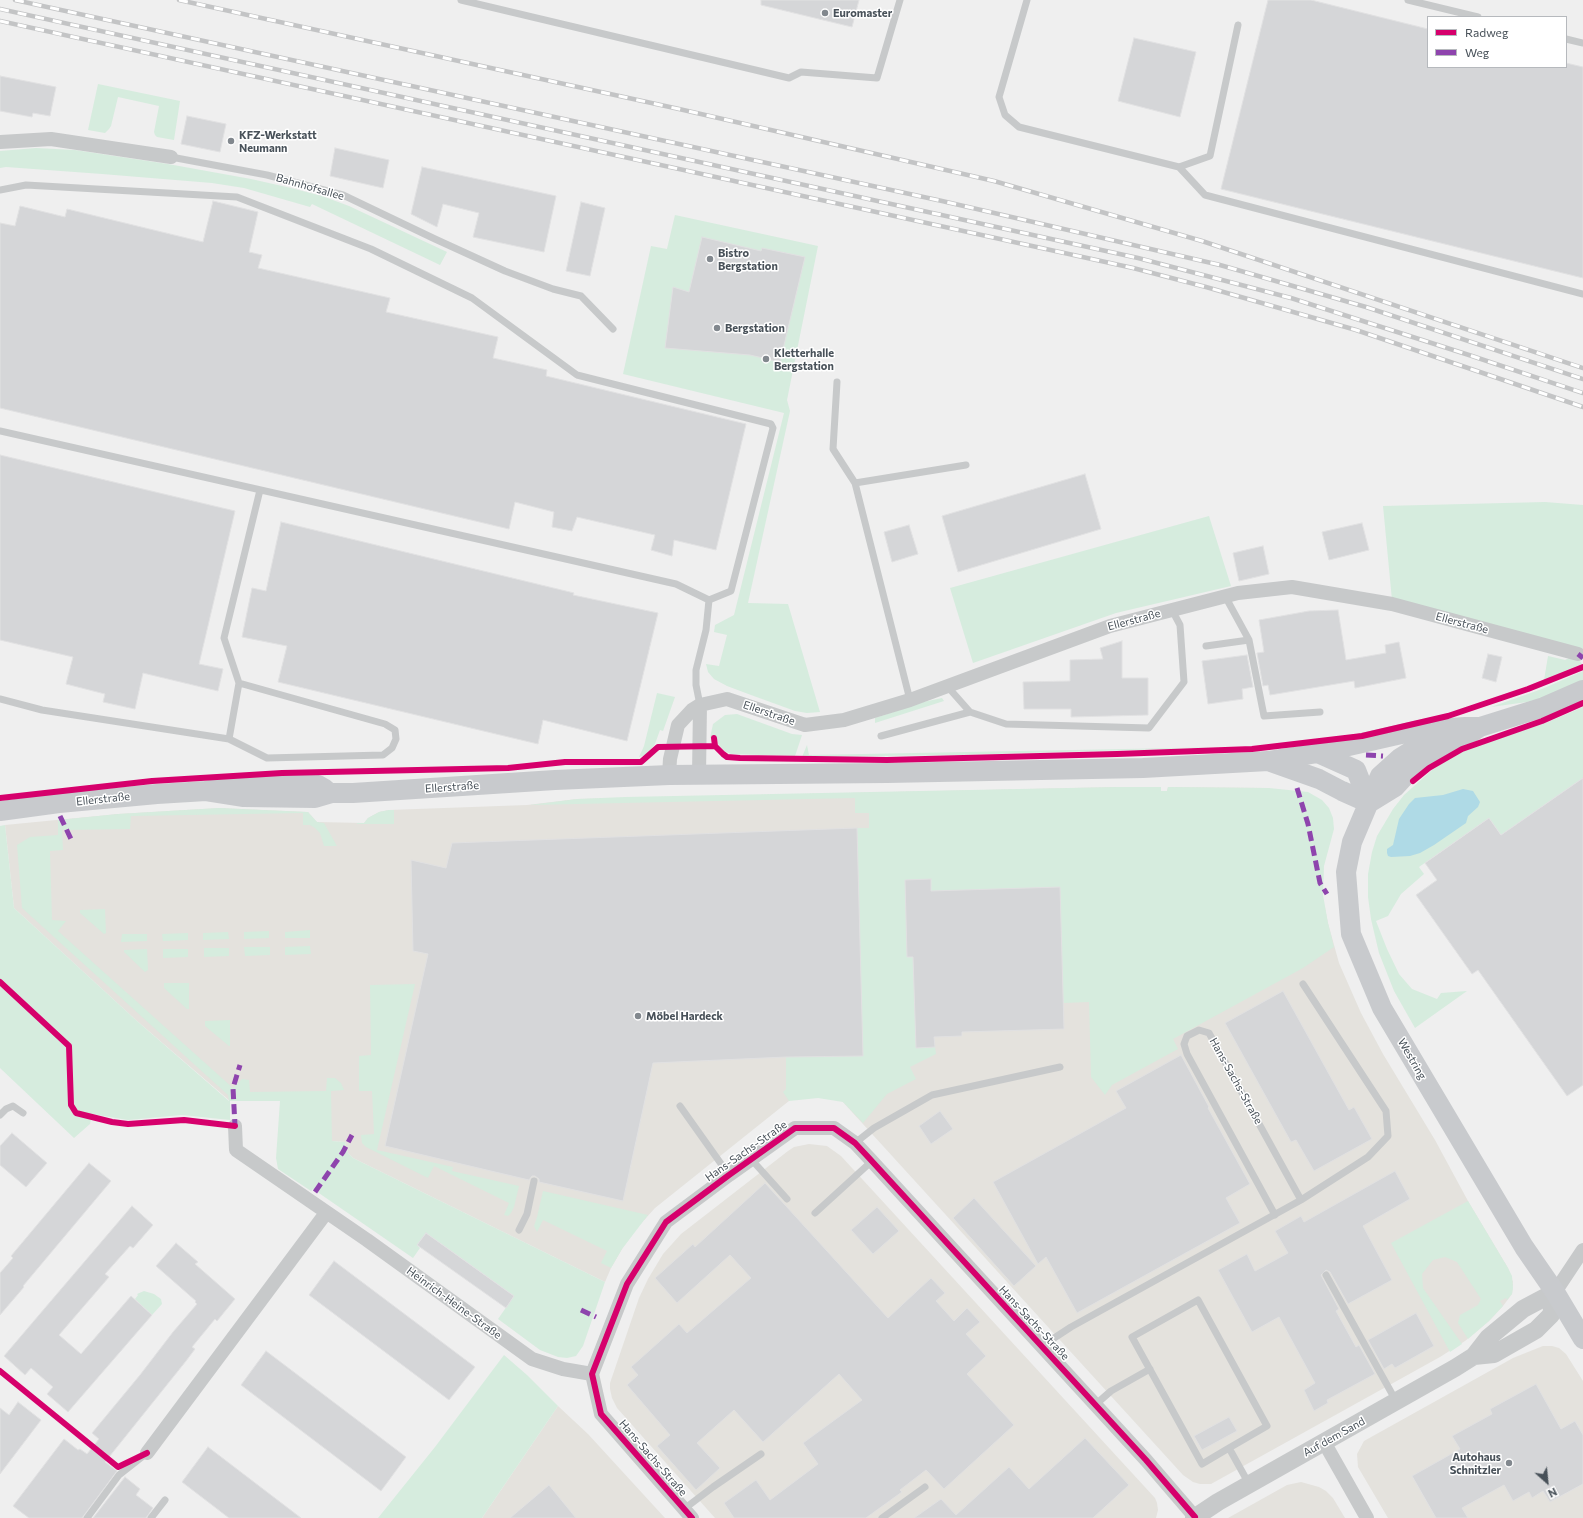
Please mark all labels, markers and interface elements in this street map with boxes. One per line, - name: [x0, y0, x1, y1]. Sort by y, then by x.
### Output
- place label: Euromaster: [833, 6, 892, 20]
- marker: Euromaster: [820, 8, 830, 18]
- legend: [1427, 16, 1567, 68]
- text: Radweg: [1465, 25, 1508, 39]
- text: Weg: [1465, 45, 1489, 59]
- place label: KFZ-Werkstatt Neumann: [239, 128, 317, 154]
- marker: KFZ-Werkstatt Neumann: [226, 136, 236, 146]
- street label: Bahnhofsallee: [274, 171, 346, 203]
- place label: Bistro Bergstation: [718, 246, 778, 272]
- marker: Bistro Bergstation: [705, 254, 715, 264]
- place label: Bergstation: [725, 321, 785, 335]
- marker: Bergstation: [712, 323, 722, 333]
- place label: Kletterhalle Bergstation: [774, 346, 834, 372]
- marker: Kletterhalle Bergstation: [761, 354, 771, 364]
- street label: Ellerstraße: [1106, 607, 1162, 633]
- street label: Ellerstraße: [1434, 610, 1490, 636]
- street label: Ellerstraße: [741, 698, 797, 728]
- street label: Ellerstraße: [425, 779, 479, 795]
- street label: Ellerstraße: [75, 790, 131, 808]
- place label: Möbel Hardeck: [646, 1009, 723, 1023]
- marker: Möbel Hardeck: [633, 1011, 643, 1021]
- street label: Hans-Sachs-Straße: [1207, 1035, 1265, 1127]
- street label: Westring: [1395, 1036, 1429, 1082]
- street label: Hans-Sachs-Straße: [703, 1118, 789, 1184]
- street label: Heinrich-Heine-Straße: [404, 1264, 504, 1342]
- street label: Hans-Sachs-Straße: [996, 1283, 1072, 1363]
- street label: Auf dem Sand: [1301, 1415, 1367, 1459]
- street label: Hans-Sachs-Straße: [616, 1417, 690, 1499]
- place label: Autohaus Schnitzler: [1450, 1450, 1501, 1476]
- marker: Autohaus Schnitzler: [1504, 1458, 1514, 1468]
- north arrow: [1527, 1462, 1567, 1502]
- text: N: [1546, 1485, 1559, 1501]

